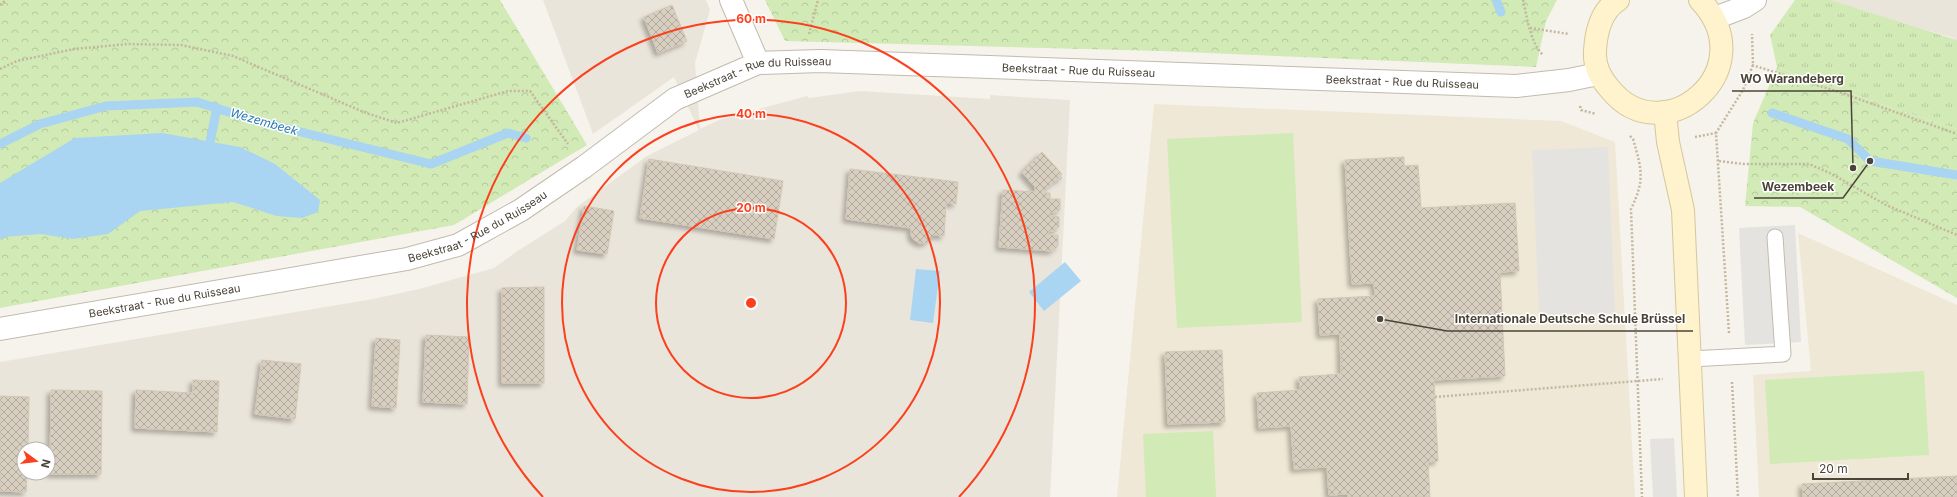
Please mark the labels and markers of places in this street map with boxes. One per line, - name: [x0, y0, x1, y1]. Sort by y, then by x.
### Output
- callout: WO Warandeberg: [1732, 67, 1851, 91]
- callout: Wezembeek: [1754, 174, 1843, 198]
- centre of rings: [744, 296, 758, 310]
- callout: Internationale Deutsche Schule Brüssel: [1447, 307, 1693, 331]

